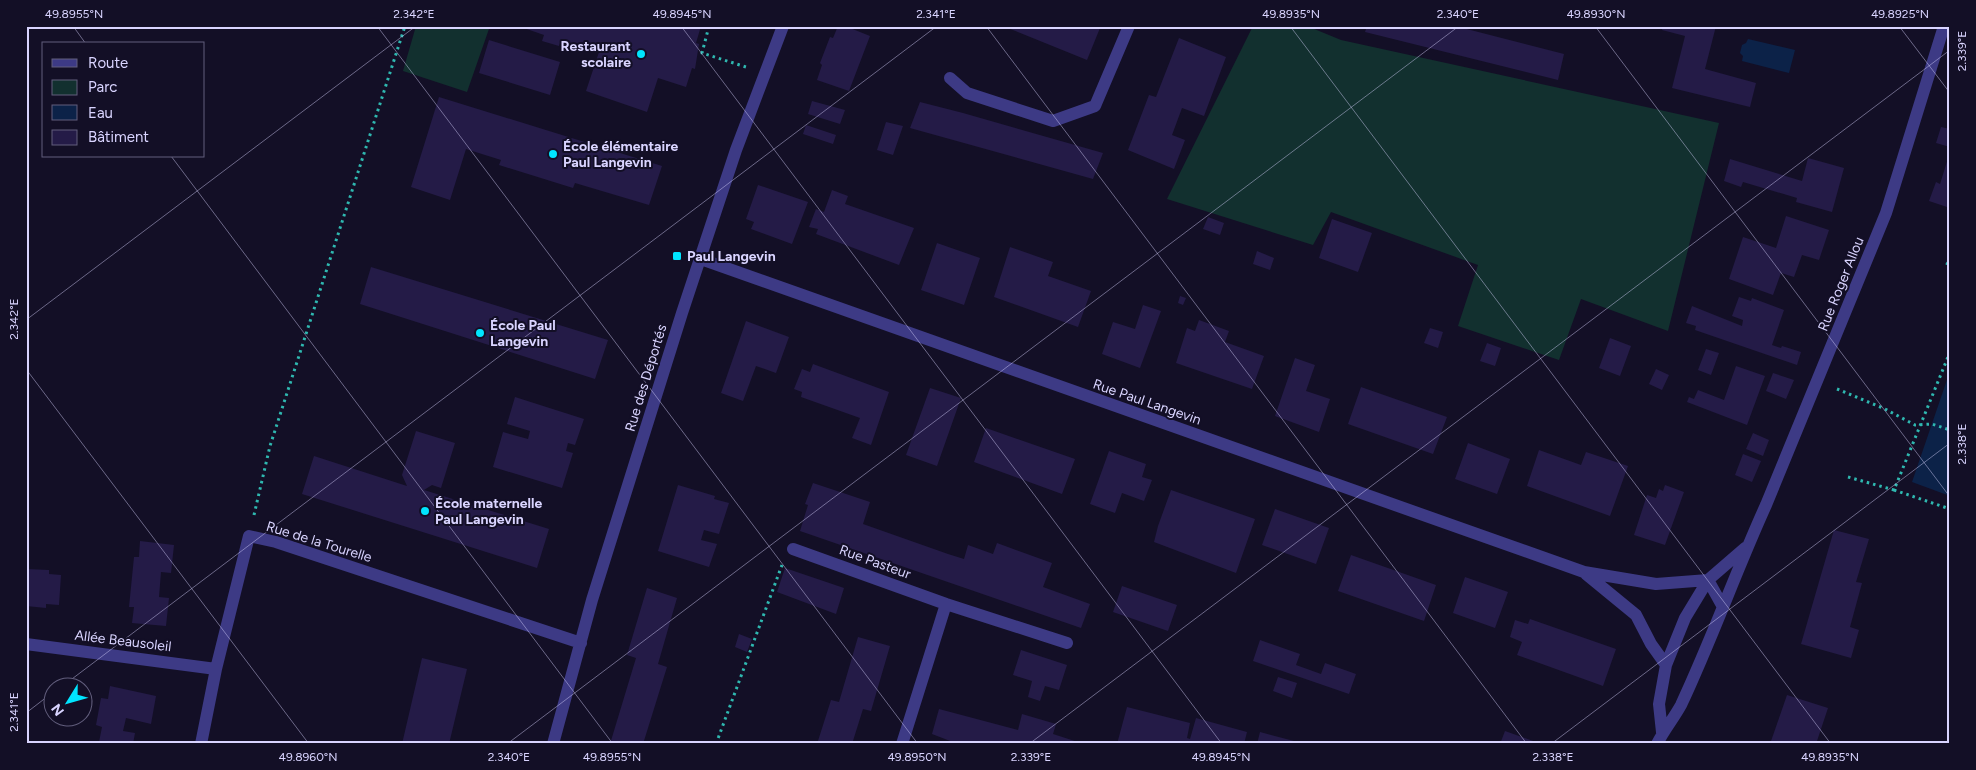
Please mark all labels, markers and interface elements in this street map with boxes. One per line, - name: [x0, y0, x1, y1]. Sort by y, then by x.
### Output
- text: 49.8955°N: [45, 7, 103, 21]
- text: 2.342°E: [393, 7, 435, 21]
- text: 49.8945°N: [653, 7, 711, 21]
- text: 2.341°E: [916, 7, 956, 21]
- text: 49.8935°N: [1262, 7, 1320, 21]
- text: 2.340°E: [1437, 7, 1479, 21]
- text: 49.8930°N: [1567, 7, 1625, 21]
- text: 49.8925°N: [1871, 7, 1929, 21]
- text: 2.339°E: [1955, 31, 1969, 71]
- place label: Restaurant scolaire: [560, 38, 631, 71]
- legend: [42, 42, 205, 158]
- marker: Restaurant scolaire: [635, 48, 647, 60]
- text: Route: [88, 54, 128, 72]
- text: Parc: [88, 78, 117, 96]
- text: Eau: [88, 104, 113, 122]
- text: Bâtiment: [88, 128, 149, 146]
- place label: École élémentaire Paul Langevin: [563, 138, 678, 171]
- marker: École élémentaire Paul Langevin: [547, 148, 559, 160]
- street label: Rue Roger Allou: [1814, 234, 1868, 334]
- place label: Paul Langevin: [687, 248, 776, 265]
- marker: Paul Langevin: [671, 250, 683, 262]
- text: 2.342°E: [7, 298, 21, 340]
- place label: École Paul Langevin: [490, 317, 556, 350]
- street label: Rue des Déportés: [622, 322, 670, 434]
- marker: École Paul Langevin: [474, 327, 486, 339]
- street label: Rue Paul Langevin: [1091, 376, 1204, 429]
- text: 2.338°E: [1955, 423, 1969, 465]
- place label: École maternelle Paul Langevin: [435, 495, 542, 528]
- marker: École maternelle Paul Langevin: [419, 505, 431, 517]
- street label: Rue de la Tourelle: [264, 518, 374, 566]
- street label: Rue Pasteur: [837, 541, 913, 583]
- street label: Allée Beausoleil: [74, 627, 172, 655]
- north arrow: [42, 678, 92, 728]
- text: 2.341°E: [7, 692, 21, 732]
- text: N: [48, 700, 68, 719]
- text: 49.8960°N: [278, 750, 338, 764]
- text: 2.340°E: [488, 750, 530, 764]
- text: 49.8955°N: [583, 750, 641, 764]
- text: 49.8950°N: [887, 750, 947, 764]
- text: 2.339°E: [1011, 750, 1051, 764]
- text: 49.8945°N: [1192, 750, 1250, 764]
- text: 2.338°E: [1532, 750, 1574, 764]
- text: 49.8935°N: [1801, 750, 1859, 764]

